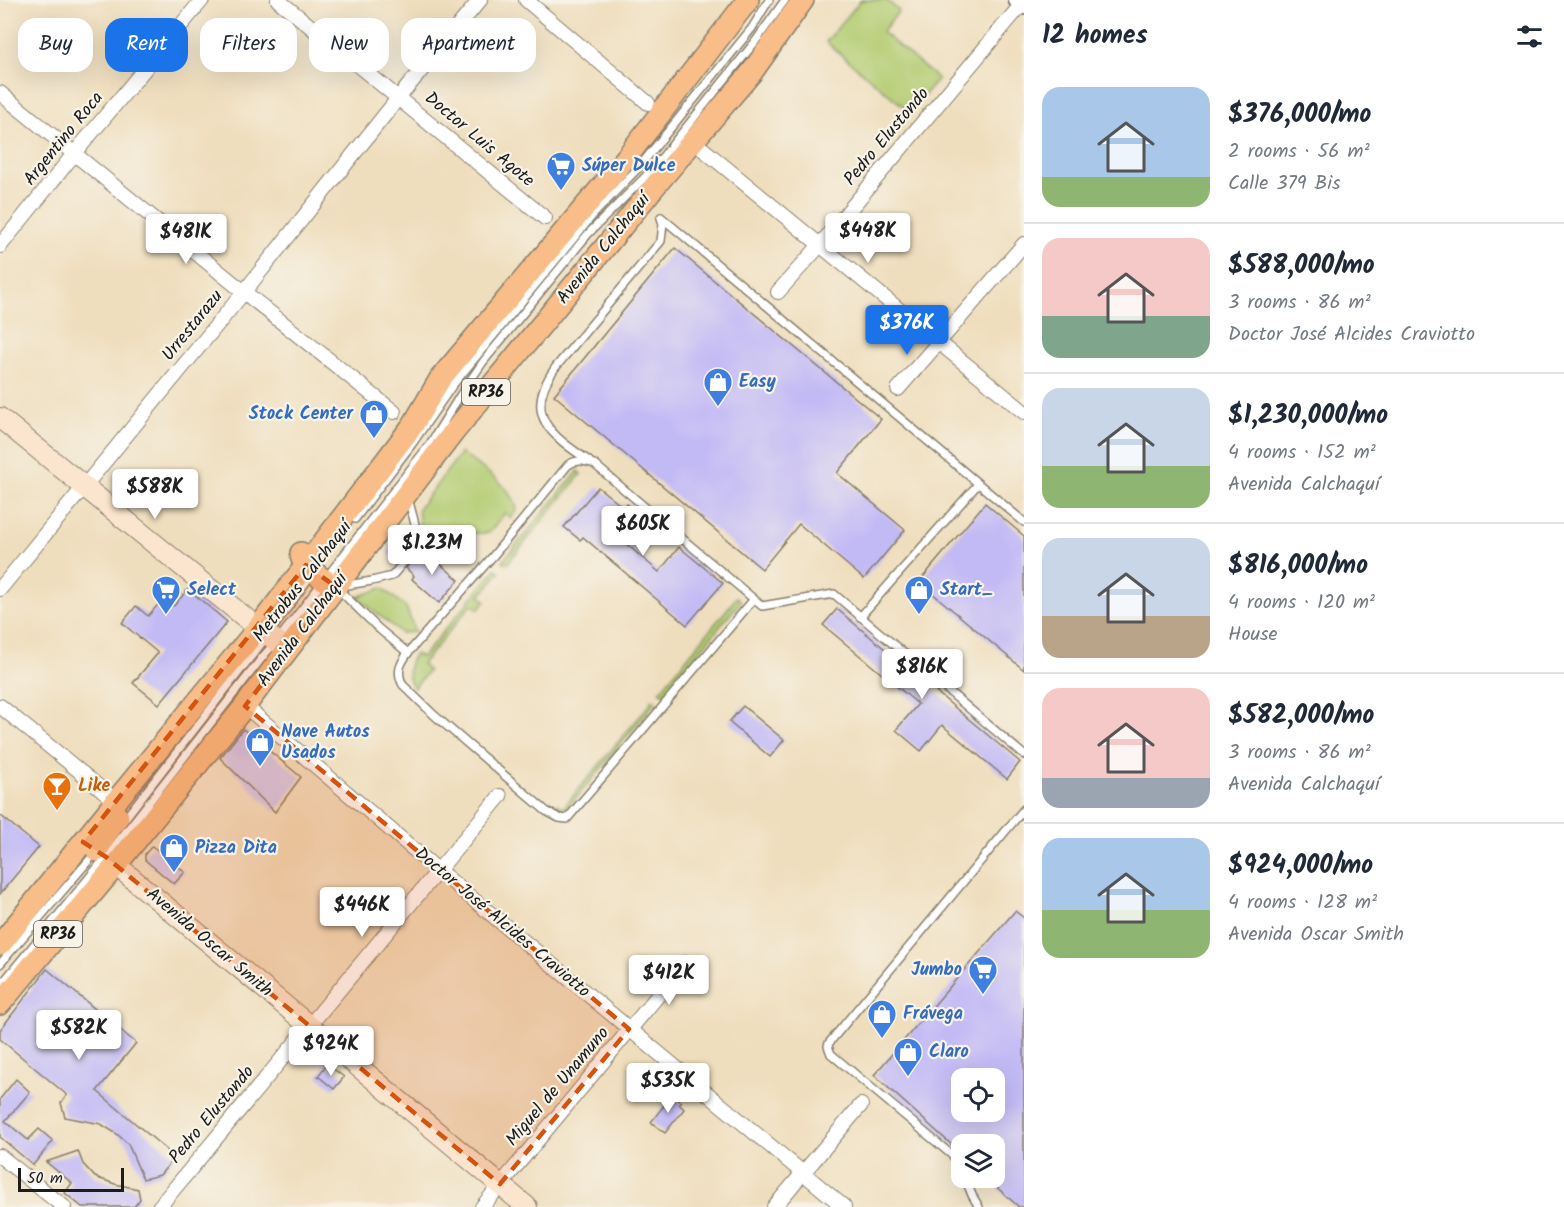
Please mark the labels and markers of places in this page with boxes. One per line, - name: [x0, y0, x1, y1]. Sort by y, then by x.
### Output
- supermarket icon: Súper Dulce: [545, 150, 577, 192]
- place label: Súper Dulce: [582, 152, 676, 181]
- pin: $448K: [826, 213, 910, 264]
- pin: $481K: [144, 214, 228, 265]
- pin: $376K: [865, 305, 949, 356]
- shop icon: Easy: [702, 366, 734, 408]
- place label: Easy: [739, 368, 777, 397]
- shop icon: Stock Center: [358, 398, 390, 440]
- place label: Stock Center: [249, 400, 354, 429]
- pin: $588K: [113, 469, 197, 520]
- pin: $605K: [601, 506, 685, 557]
- pin: $1.23M: [383, 525, 481, 576]
- supermarket icon: Select: [150, 574, 182, 616]
- shop icon: Start_: [903, 574, 935, 616]
- place label: Select: [187, 576, 237, 605]
- place label: Start_: [940, 576, 993, 605]
- pin: $816K: [880, 649, 964, 700]
- place label: Nave Autos Usados: [281, 718, 370, 768]
- shop icon: Nave Autos Usados: [244, 726, 276, 768]
- bar icon: Like: [41, 770, 73, 812]
- place label: Like: [78, 772, 110, 801]
- shop icon: Pizza Dita: [158, 832, 190, 874]
- place label: Pizza Dita: [195, 834, 277, 863]
- pin: $446K: [320, 887, 404, 938]
- supermarket icon: Jumbo: [967, 954, 999, 996]
- pin: $412K: [627, 955, 711, 1006]
- place label: Jumbo: [911, 956, 962, 985]
- shop icon: Frávega: [866, 998, 898, 1040]
- place label: Frávega: [903, 1000, 963, 1029]
- pin: $582K: [37, 1010, 121, 1061]
- pin: $924K: [289, 1026, 373, 1077]
- shop icon: Claro: [892, 1036, 924, 1078]
- place label: Claro: [929, 1038, 969, 1067]
- pin: $535K: [626, 1063, 710, 1114]

